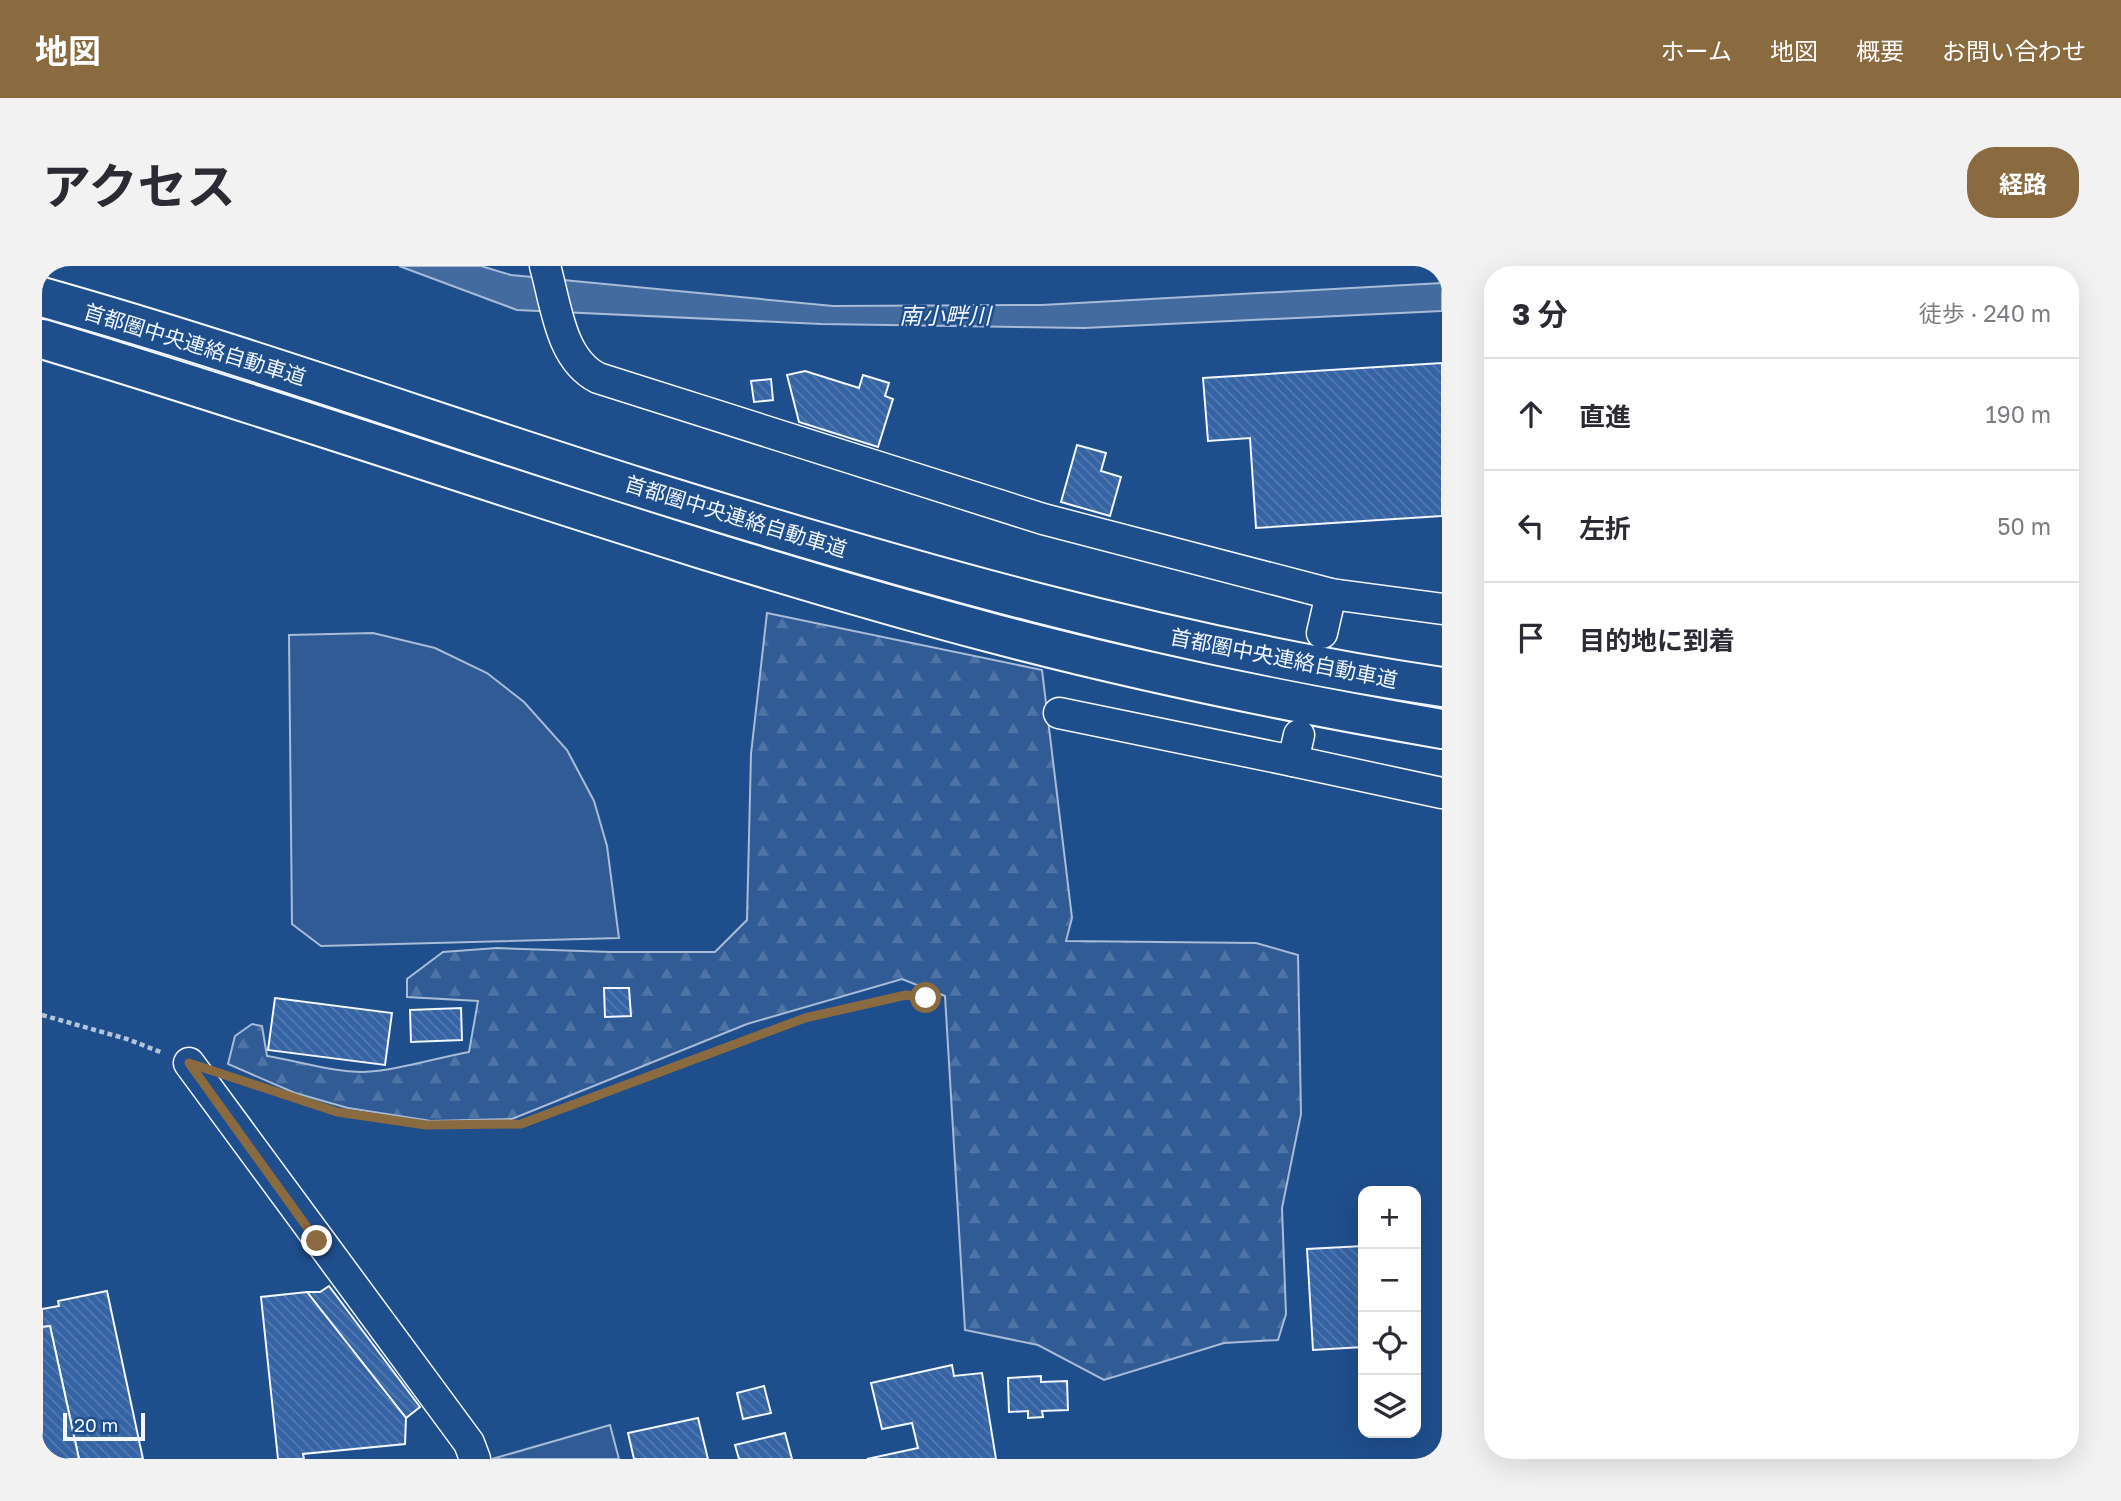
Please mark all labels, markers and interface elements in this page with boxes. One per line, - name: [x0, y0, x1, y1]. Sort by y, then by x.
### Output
- text: 地図: [35, 31, 101, 70]
- text: ホーム: [1661, 36, 1732, 65]
- text: 地図: [1770, 36, 1818, 65]
- text: 概要: [1856, 36, 1904, 65]
- text: お問い合わせ: [1942, 36, 2086, 65]
- button: 経路: [1967, 147, 2079, 218]
- text: アクセス: [42, 156, 236, 215]
- text: 3 分: [1512, 296, 1568, 332]
- street label: 首都圏中央連絡自動車道: [81, 298, 309, 390]
- text: 徒歩 · 240 m: [1919, 299, 2051, 327]
- water label: 南小畔川: [899, 301, 994, 329]
- icon: ahead: [1512, 395, 1550, 433]
- text: 190 m: [1986, 400, 2051, 428]
- text: 直進: [1579, 401, 1631, 432]
- street label: 首都圏中央連絡自動車道: [622, 470, 850, 562]
- icon: left: [1512, 507, 1550, 545]
- text: 50 m: [1997, 512, 2051, 540]
- text: 左折: [1579, 513, 1631, 544]
- icon: arrive: [1512, 619, 1550, 657]
- street label: 首都圏中央連絡自動車道: [1168, 623, 1400, 693]
- text: 目的地に到着: [1579, 625, 1735, 656]
- route start: [910, 982, 941, 1013]
- map controls: [1358, 1186, 1421, 1438]
- button: +: [1358, 1186, 1421, 1249]
- route end: [301, 1225, 332, 1256]
- button: −: [1358, 1249, 1421, 1312]
- button: locate: [1358, 1312, 1421, 1375]
- button: layers: [1358, 1375, 1421, 1438]
- scale bar: [63, 1410, 145, 1442]
- text: 20 m: [74, 1413, 118, 1436]

